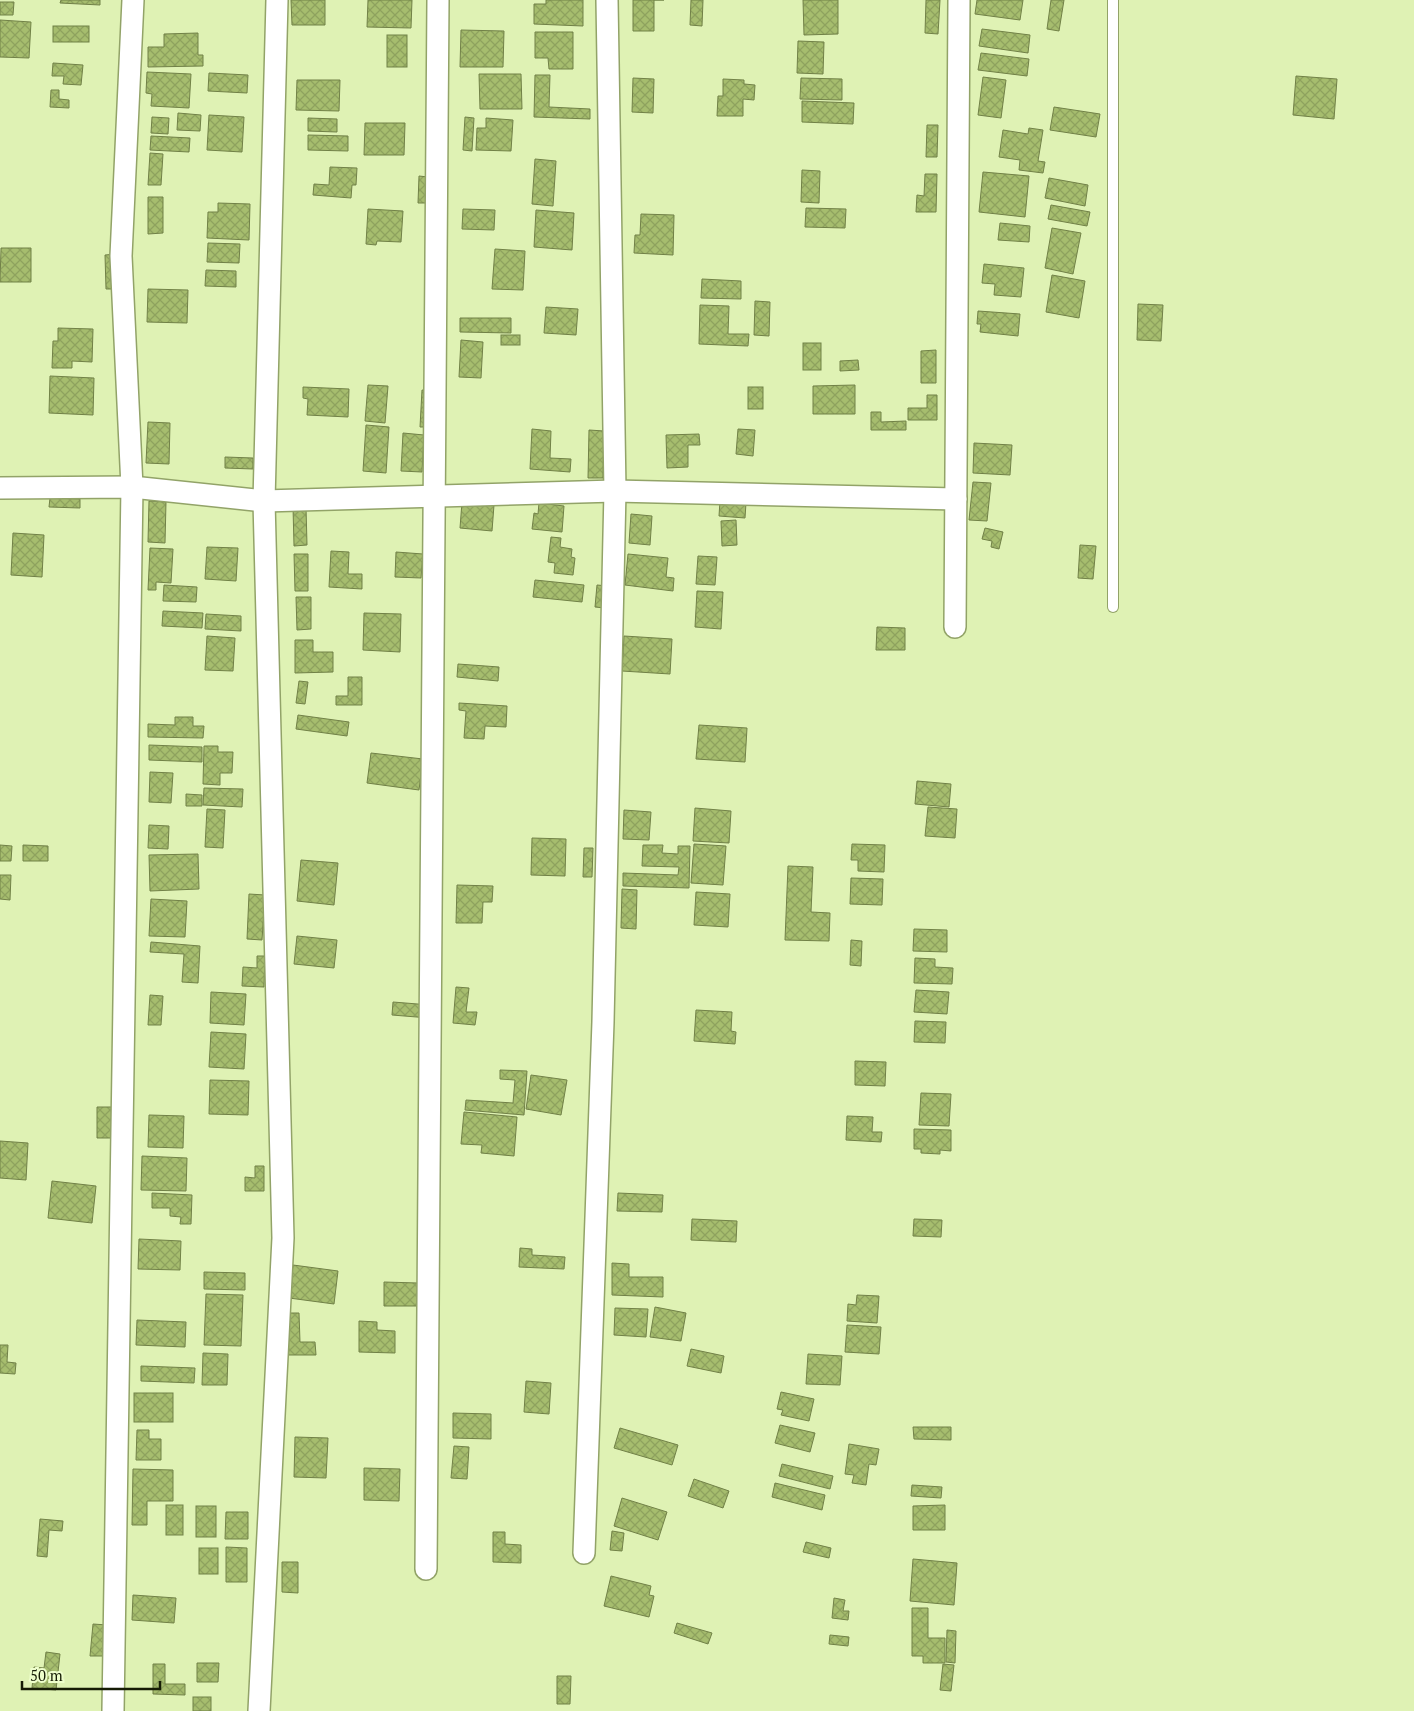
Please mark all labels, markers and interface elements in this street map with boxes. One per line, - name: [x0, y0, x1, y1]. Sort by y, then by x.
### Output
- scale bar: [22, 1658, 160, 1690]
- text: 50 m: [30, 1665, 63, 1685]

